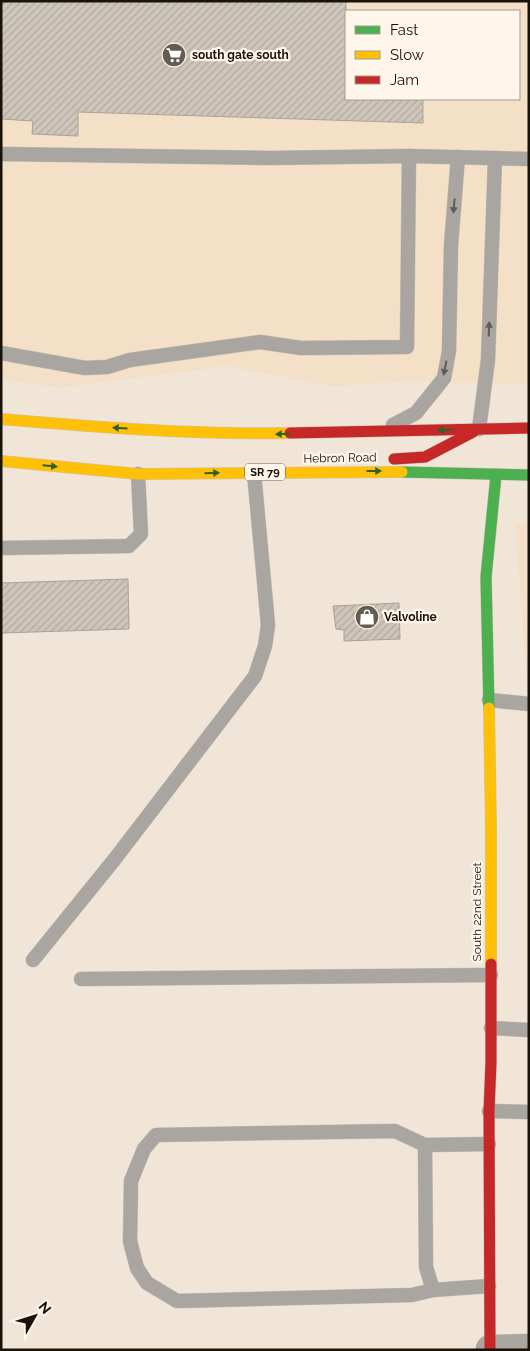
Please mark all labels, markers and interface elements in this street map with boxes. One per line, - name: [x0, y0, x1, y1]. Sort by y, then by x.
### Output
- legend: [345, 10, 520, 100]
- text: Fast: [390, 21, 418, 39]
- supermarket icon: south gate south: [161, 42, 187, 68]
- text: Slow: [390, 46, 424, 64]
- place label: south gate south: [192, 48, 289, 62]
- text: Jam: [390, 71, 419, 89]
- one-way arrow: [450, 198, 458, 214]
- one-way arrow: [485, 320, 493, 336]
- one-way arrow: [441, 360, 449, 376]
- one-way arrow: [112, 424, 128, 432]
- one-way arrow: [437, 426, 453, 434]
- one-way arrow: [274, 430, 290, 438]
- street label: Hebron Road: [303, 450, 377, 466]
- one-way arrow: [42, 462, 58, 470]
- road number: SR 79: [245, 464, 285, 481]
- one-way arrow: [367, 467, 383, 475]
- one-way arrow: [204, 469, 220, 477]
- shop icon: Valvoline: [354, 604, 380, 630]
- place label: Valvoline: [384, 610, 437, 624]
- street label: South 22nd Street: [470, 863, 484, 961]
- north arrow: [10, 1291, 60, 1341]
- text: N: [36, 1299, 55, 1317]

